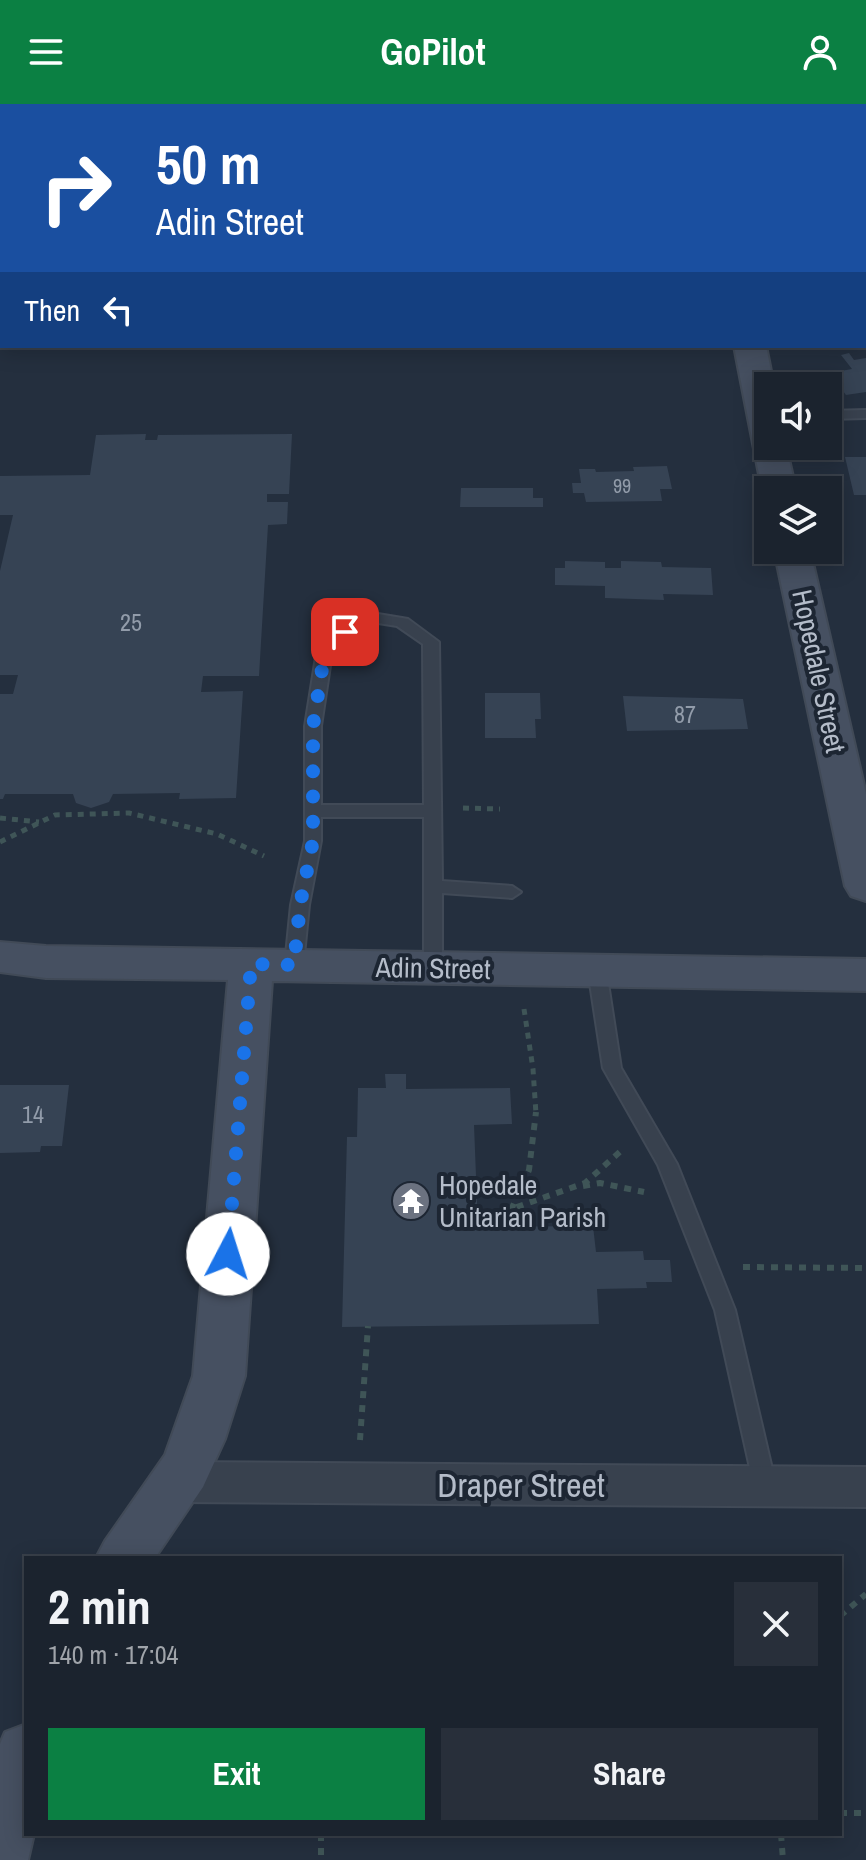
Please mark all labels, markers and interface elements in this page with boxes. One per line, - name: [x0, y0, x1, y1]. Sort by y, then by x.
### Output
- text: GoPilot: [381, 28, 485, 76]
- icon: menu: [24, 30, 68, 74]
- icon: person: [798, 30, 842, 74]
- text: 50 m: [156, 126, 261, 201]
- icon: right: [24, 136, 128, 240]
- text: Adin Street: [156, 198, 304, 246]
- icon: left: [96, 288, 140, 332]
- text: Then: [24, 290, 80, 330]
- map controls: [754, 372, 842, 564]
- button: sound: [754, 372, 842, 460]
- house number: 99: [613, 472, 631, 499]
- button: layers: [754, 476, 842, 564]
- street label: Hopedale Street: [783, 586, 855, 756]
- pin: [311, 598, 379, 666]
- house number: 25: [120, 606, 142, 638]
- icon: arrive: [323, 610, 367, 654]
- house number: 87: [674, 698, 696, 730]
- street label: Adin Street: [374, 948, 491, 988]
- house number: 14: [22, 1098, 44, 1130]
- place label: Hopedale Unitarian Parish: [439, 1166, 606, 1236]
- temple icon: Hopedale Unitarian Parish: [390, 1180, 432, 1222]
- position arrow: [186, 1212, 270, 1296]
- street label: Draper Street: [437, 1462, 605, 1508]
- text: 2 min: [48, 1574, 151, 1639]
- button: close: [734, 1582, 818, 1666]
- text: 140 m · 17:04: [48, 1637, 178, 1672]
- button: Exit: [48, 1728, 425, 1820]
- button: Share: [441, 1728, 818, 1820]

